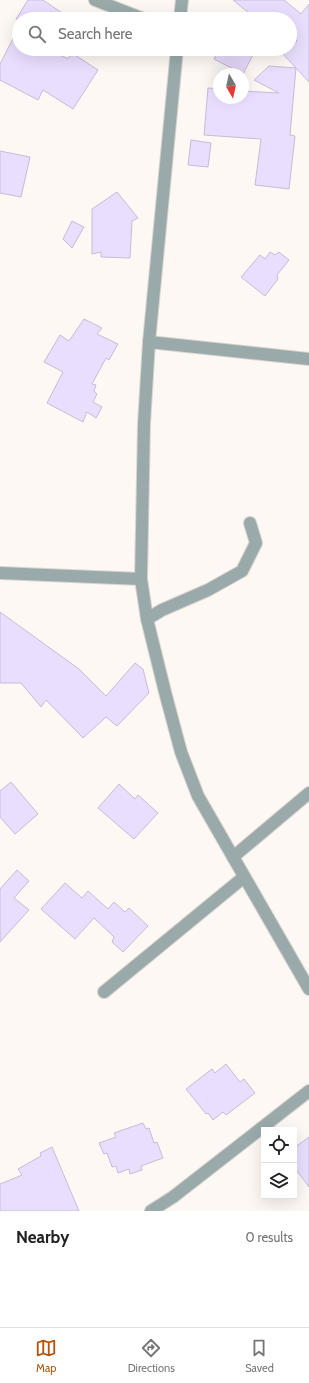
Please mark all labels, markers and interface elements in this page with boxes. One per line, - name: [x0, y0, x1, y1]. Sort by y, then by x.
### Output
- search box: [12, 12, 297, 56]
- icon: search: [26, 23, 48, 45]
- text: Search here: [58, 25, 133, 43]
- north arrow: [213, 68, 249, 104]
- map controls: [261, 1127, 297, 1199]
- button: locate: [261, 1127, 297, 1163]
- button: layers: [261, 1163, 297, 1199]
- text: Nearby: [16, 1227, 69, 1247]
- text: 0 results: [245, 1229, 293, 1245]
- tab: Map: [35, 1337, 57, 1375]
- tab: Directions: [128, 1337, 175, 1375]
- tab: Saved: [245, 1337, 274, 1375]

